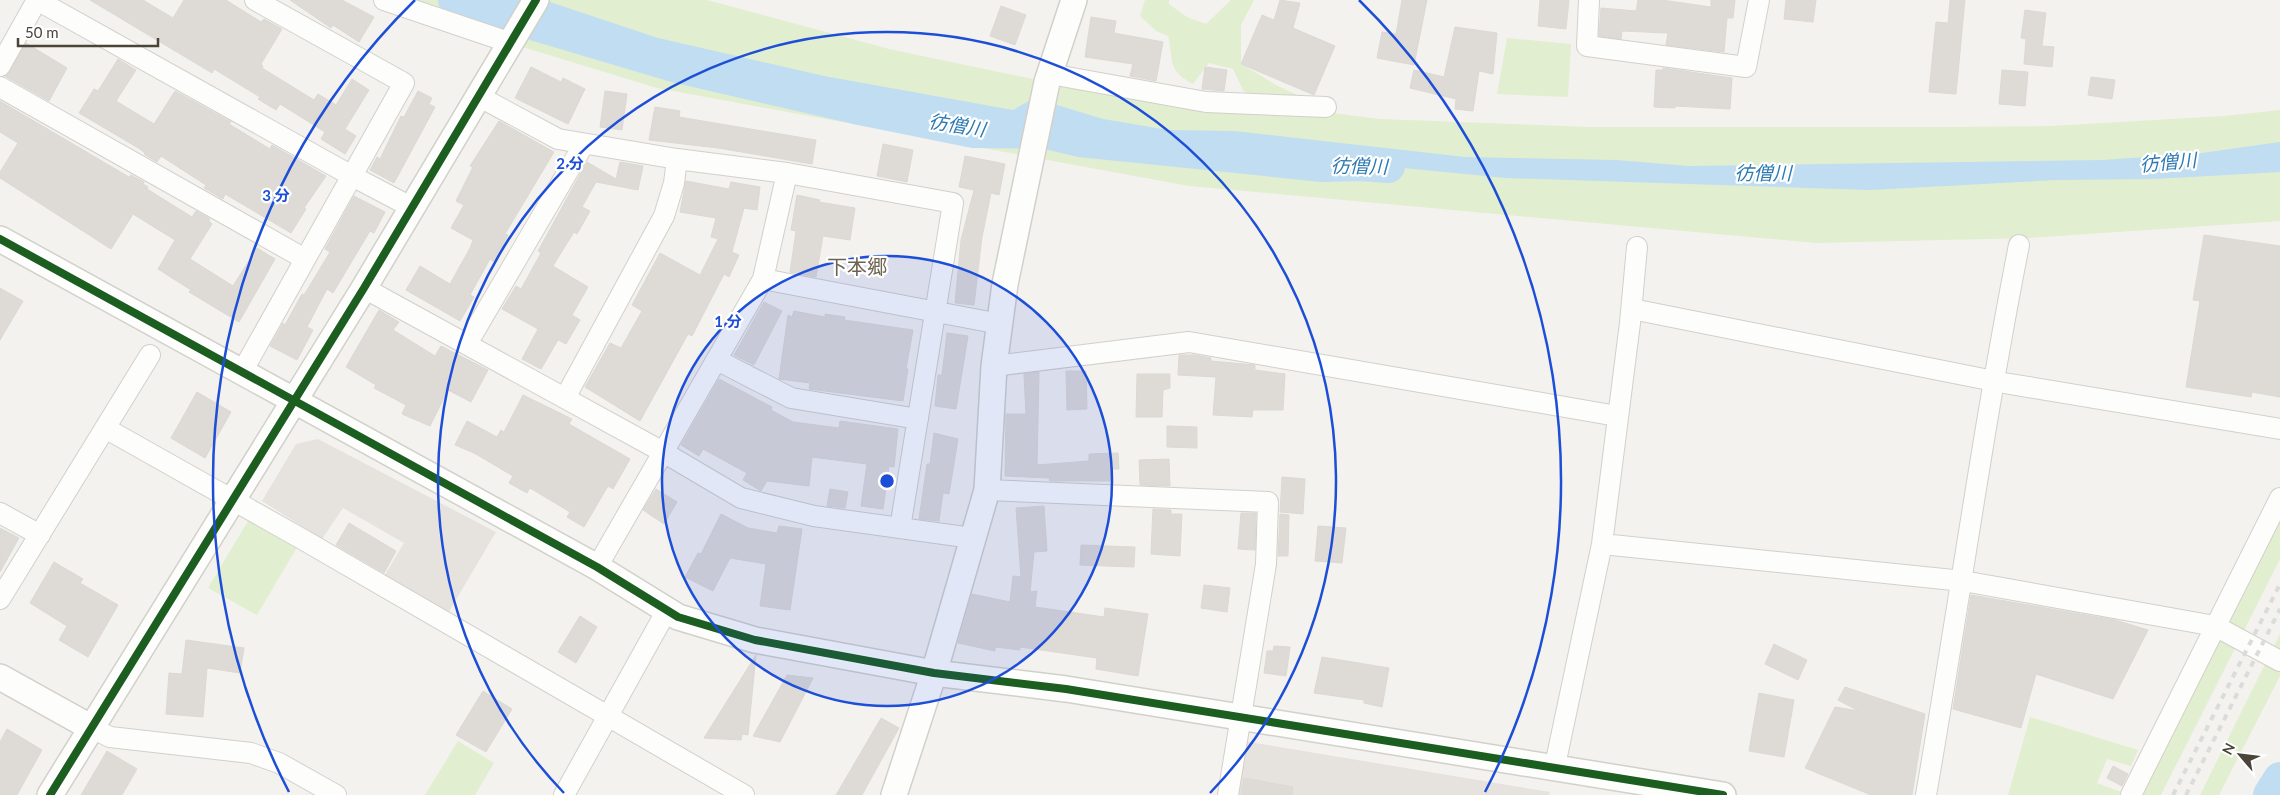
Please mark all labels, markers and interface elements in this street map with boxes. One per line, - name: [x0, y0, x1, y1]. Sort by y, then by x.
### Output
- scale bar: [18, 15, 158, 47]
- text: 50 m: [25, 23, 59, 41]
- water label: 彷僧川: [927, 109, 989, 141]
- water label: 彷僧川: [2139, 147, 2199, 175]
- text: 2 分: [556, 154, 584, 172]
- water label: 彷僧川: [1330, 154, 1390, 178]
- water label: 彷僧川: [1734, 161, 1793, 184]
- text: 3 分: [262, 186, 290, 204]
- district label: 下本郷: [827, 254, 887, 278]
- text: 1 分: [714, 312, 742, 330]
- centre of rings: [878, 472, 896, 490]
- north arrow: [2215, 730, 2265, 780]
- text: N: [2218, 740, 2238, 757]

